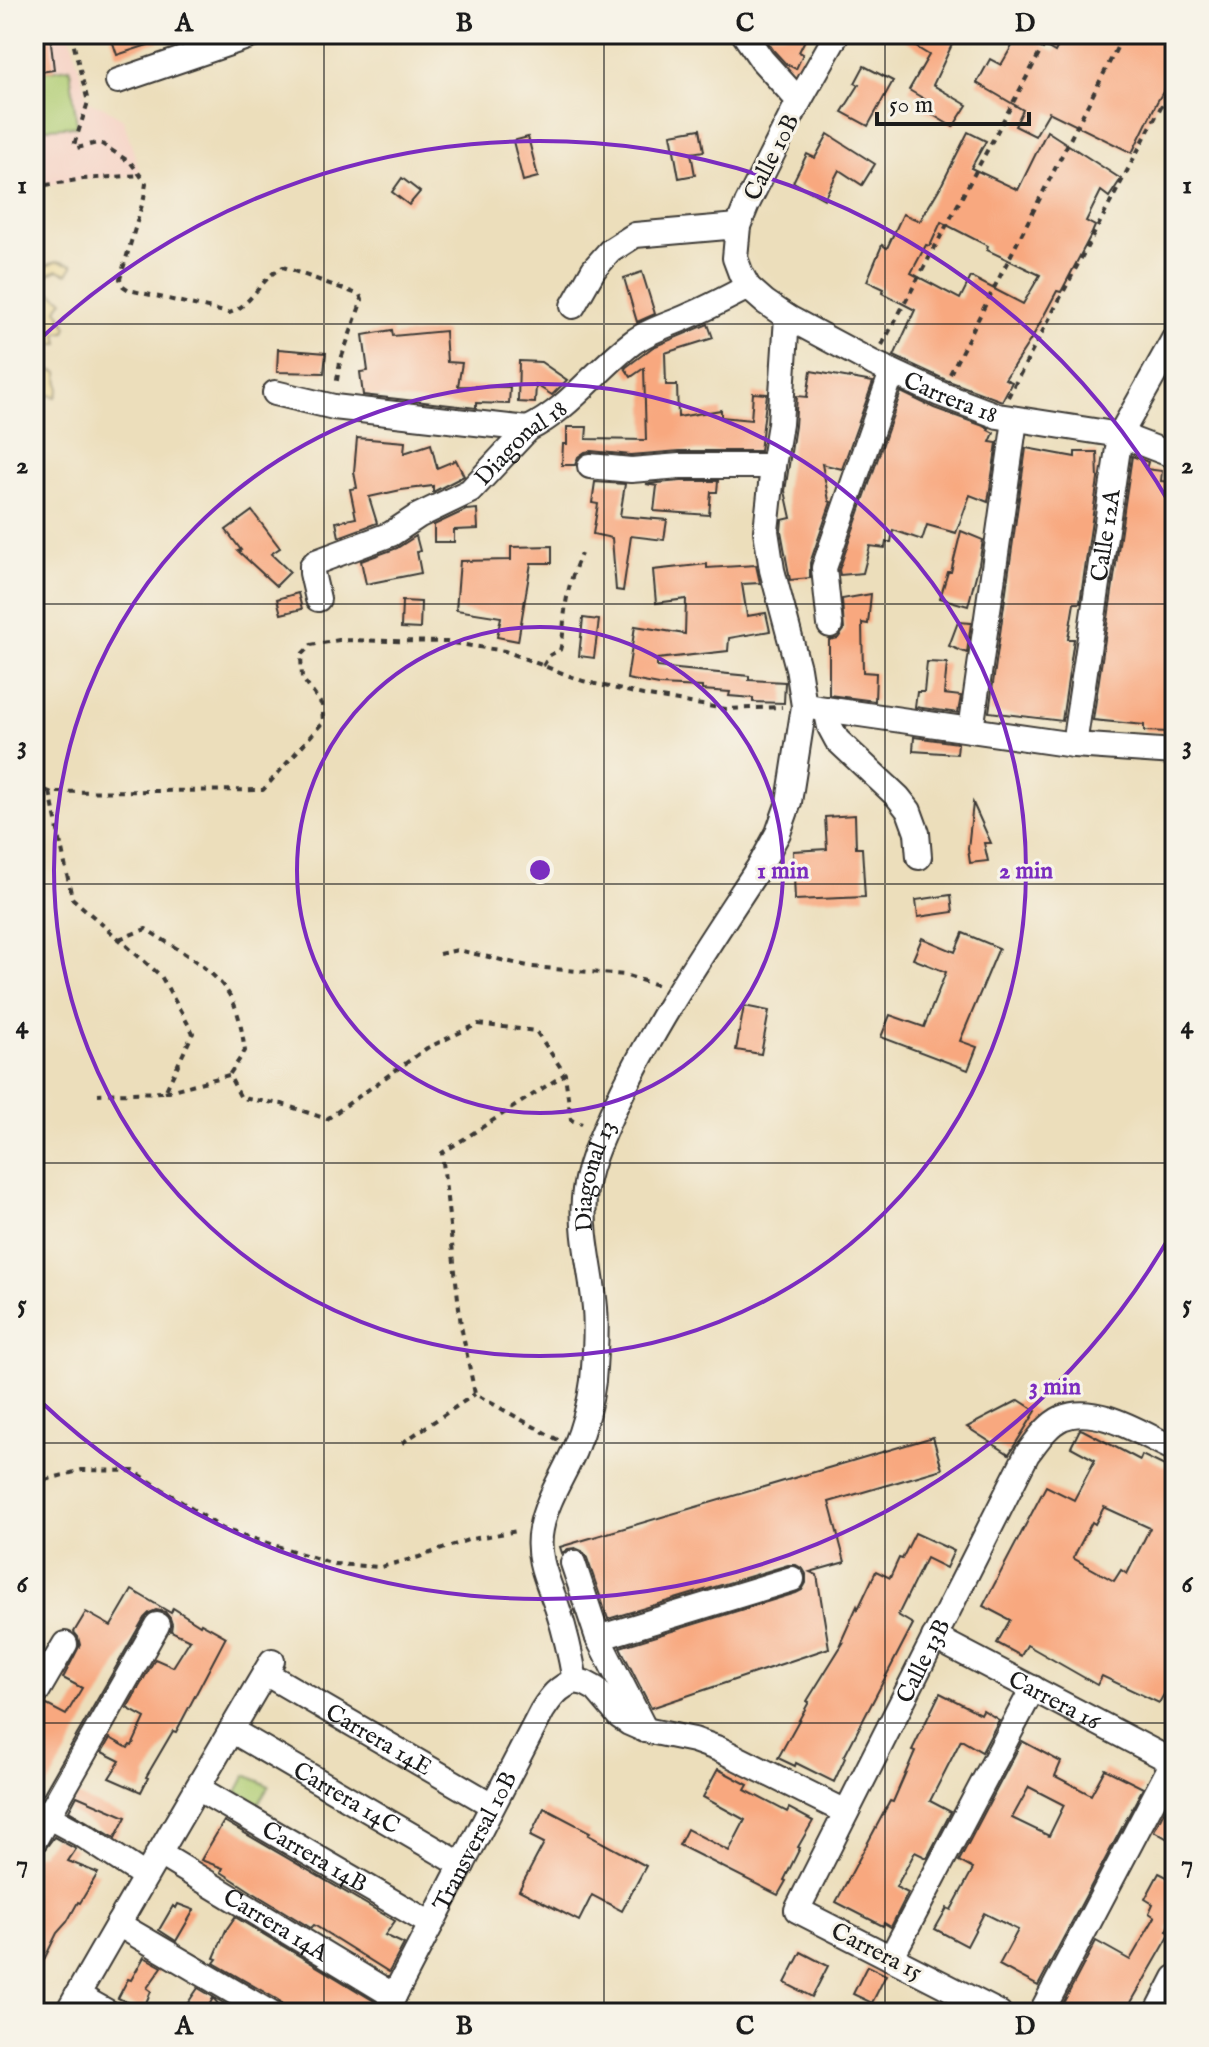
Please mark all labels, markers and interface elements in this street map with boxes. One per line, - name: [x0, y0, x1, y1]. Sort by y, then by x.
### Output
- text: A: [174, 7, 194, 40]
- text: B: [455, 7, 473, 40]
- text: C: [736, 7, 755, 40]
- text: D: [1015, 7, 1036, 40]
- scale bar: [877, 76, 1029, 126]
- text: 50 m: [889, 90, 933, 121]
- street label: Calle 10B: [737, 109, 807, 206]
- text: 1: [17, 169, 27, 202]
- text: 1: [1182, 169, 1192, 202]
- street label: Carrera 18: [898, 365, 1002, 431]
- street label: Diagonal 18: [469, 394, 575, 493]
- text: 2: [16, 449, 28, 482]
- text: 2: [1181, 449, 1193, 482]
- street label: Calle 12A: [1084, 486, 1129, 584]
- text: 3: [17, 729, 27, 762]
- text: 3: [1182, 729, 1192, 762]
- centre of rings: [526, 856, 554, 884]
- text: 1 min: [757, 856, 809, 887]
- text: 2 min: [999, 856, 1053, 887]
- text: 4: [16, 1009, 30, 1042]
- text: 4: [1181, 1009, 1195, 1042]
- street label: Diagonal 13: [569, 1116, 624, 1233]
- text: 5: [17, 1288, 27, 1321]
- text: 5: [1182, 1288, 1192, 1321]
- text: 3 min: [1029, 1372, 1081, 1403]
- text: 6: [17, 1568, 29, 1601]
- text: 6: [1182, 1568, 1194, 1601]
- street label: Calle 13B: [890, 1614, 958, 1709]
- street label: Carrera 16: [1002, 1665, 1106, 1739]
- street label: Carrera 14E: [320, 1698, 437, 1784]
- street label: Carrera 14C: [287, 1756, 405, 1842]
- street label: Transversal 10B: [427, 1766, 525, 1917]
- street label: Carrera 14B: [256, 1815, 373, 1901]
- text: 7: [16, 1848, 28, 1881]
- text: 7: [1181, 1848, 1193, 1881]
- street label: Carrera 14A: [217, 1882, 334, 1970]
- street label: Carrera 15: [826, 1916, 927, 1989]
- text: A: [174, 2010, 194, 2043]
- text: B: [455, 2010, 473, 2043]
- text: C: [736, 2010, 755, 2043]
- text: D: [1015, 2010, 1036, 2043]

